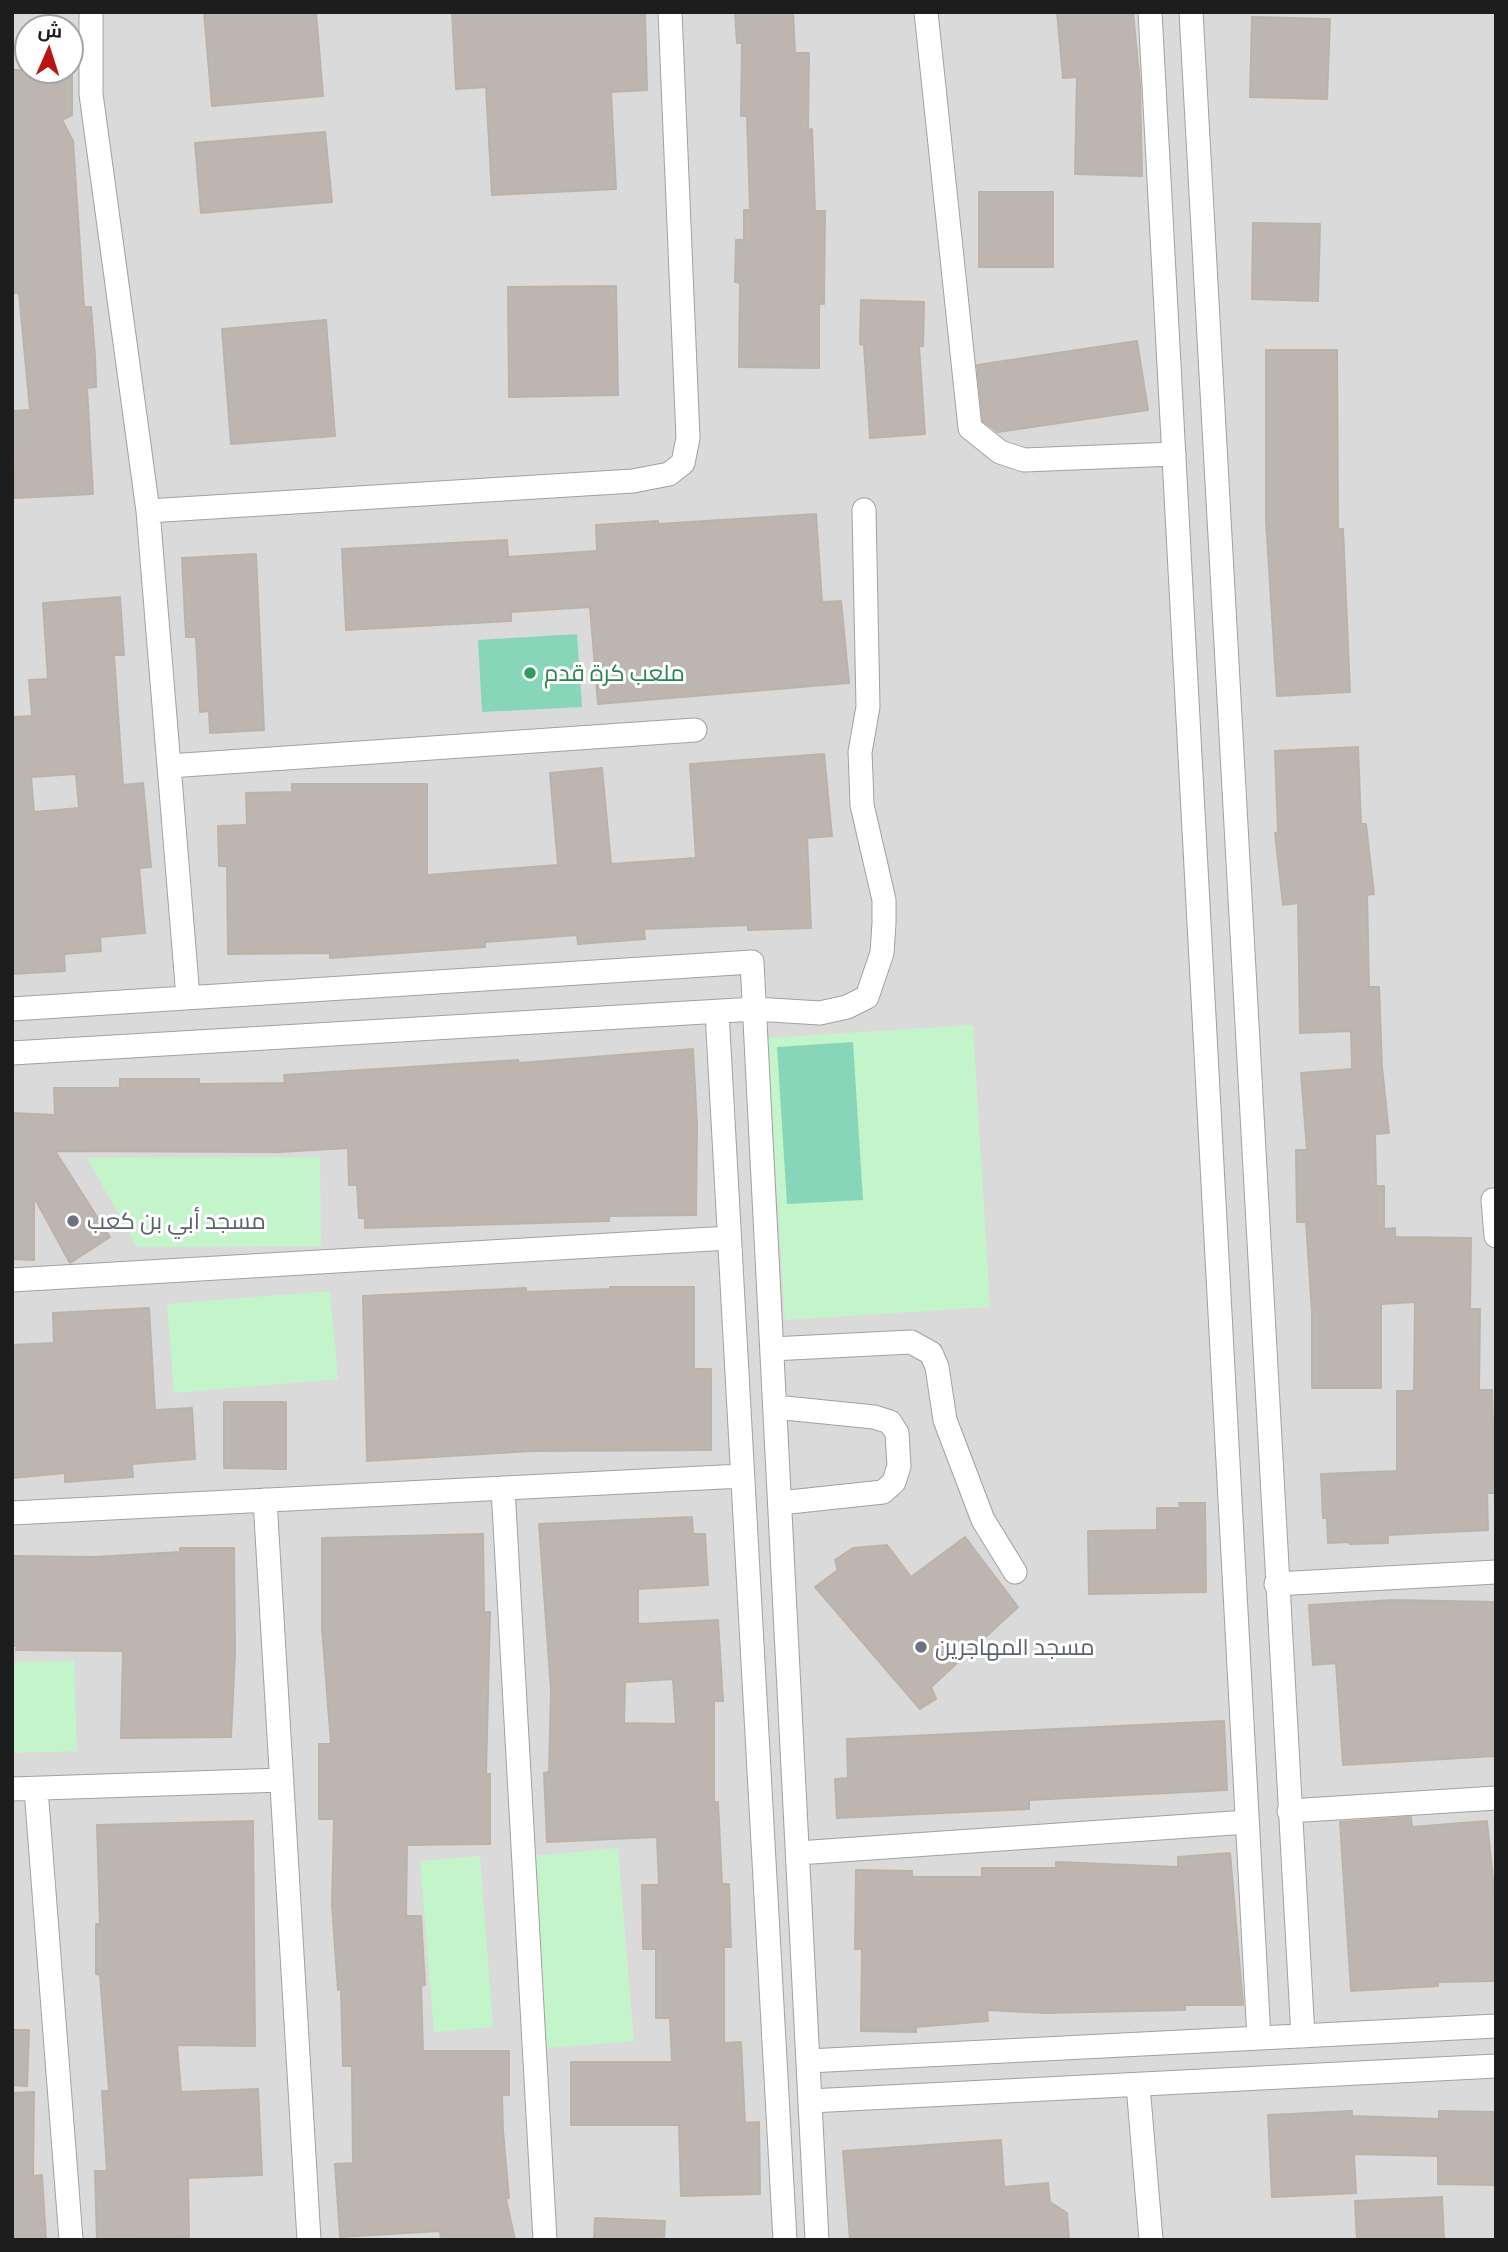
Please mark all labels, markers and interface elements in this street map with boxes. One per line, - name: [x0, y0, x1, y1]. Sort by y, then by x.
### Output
- north arrow: [14, 14, 84, 84]
- text: ش: [37, 17, 63, 42]
- place label: ملعب كرة قدم: [544, 659, 685, 687]
- marker: ملعب كرة قدم: [522, 665, 538, 681]
- place label: مسجد أبي بن كعب: [87, 1207, 266, 1235]
- marker: مسجد أبي بن كعب: [65, 1213, 81, 1229]
- place label: مسجد المهاجرين: [935, 1633, 1095, 1661]
- marker: مسجد المهاجرين: [913, 1639, 929, 1655]

